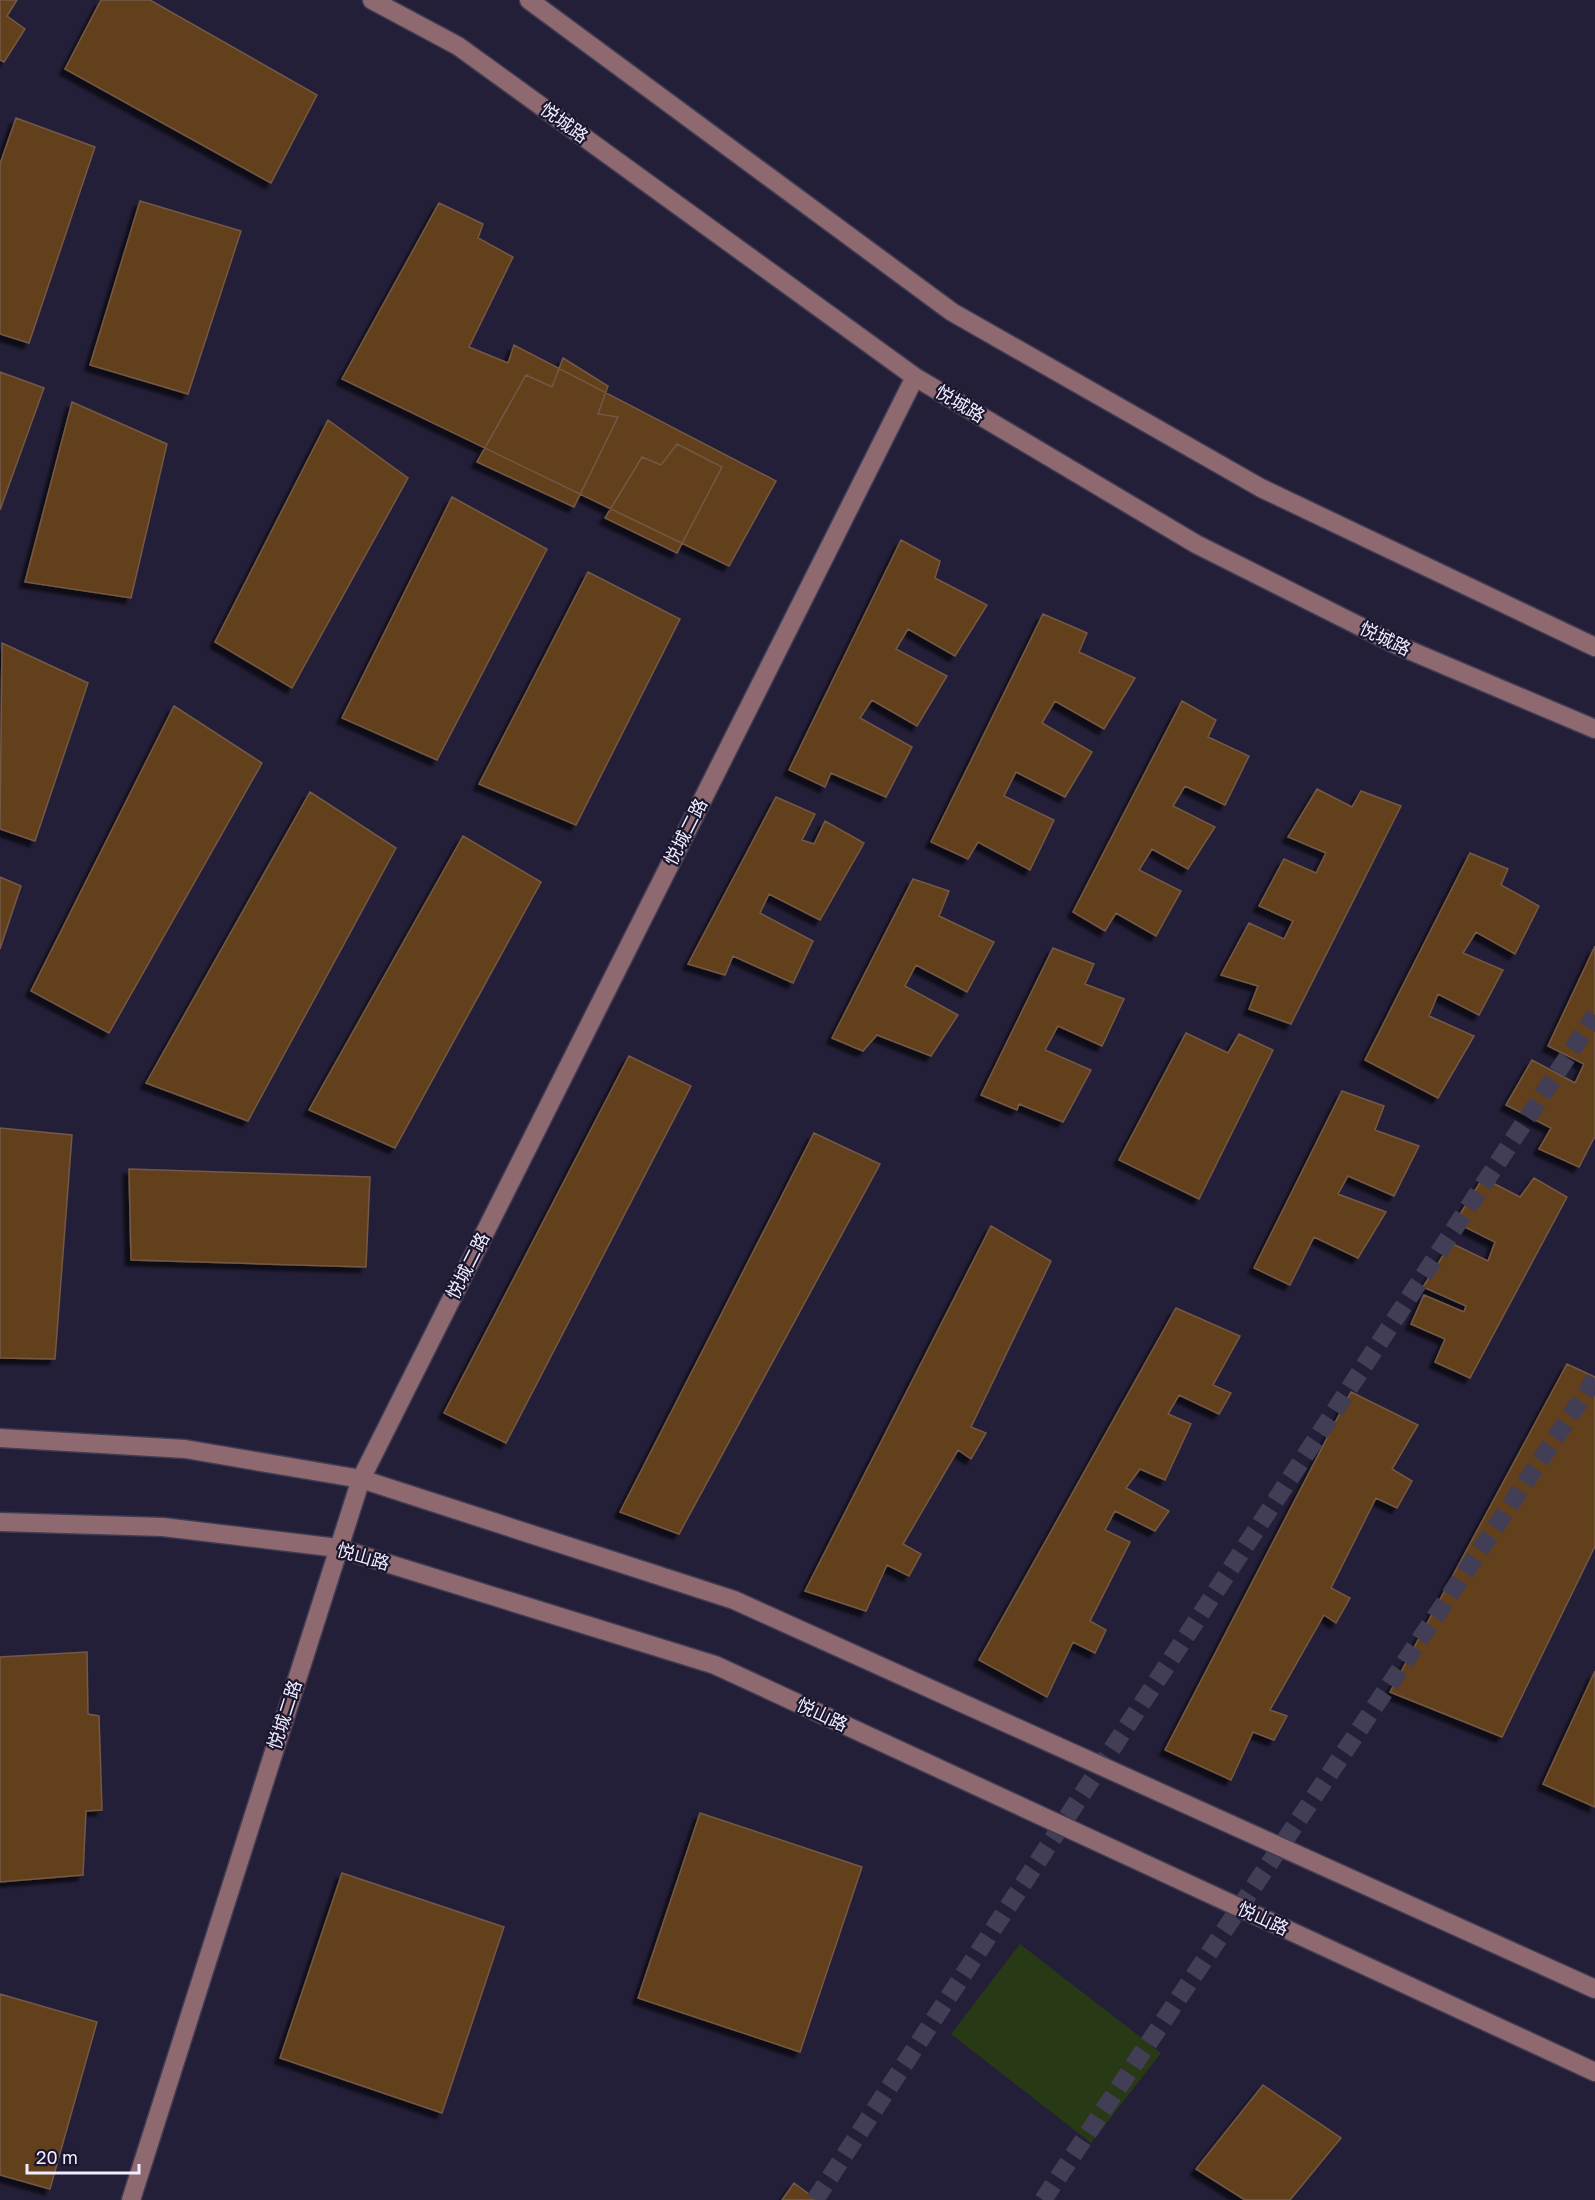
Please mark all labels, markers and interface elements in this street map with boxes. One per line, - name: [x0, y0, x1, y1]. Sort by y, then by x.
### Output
- street label: 悦城路: [536, 97, 593, 147]
- street label: 悦城路: [932, 380, 989, 426]
- street label: 悦城路: [1356, 616, 1415, 660]
- street label: 悦城二路: [659, 794, 711, 869]
- street label: 悦城二路: [441, 1228, 493, 1303]
- street label: 悦山路: [334, 1538, 392, 1574]
- street label: 悦城二路: [262, 1677, 306, 1752]
- street label: 悦山路: [793, 1693, 852, 1735]
- street label: 悦山路: [1234, 1897, 1293, 1939]
- scale bar: [27, 2137, 140, 2175]
- text: 20 m: [36, 2146, 78, 2168]

